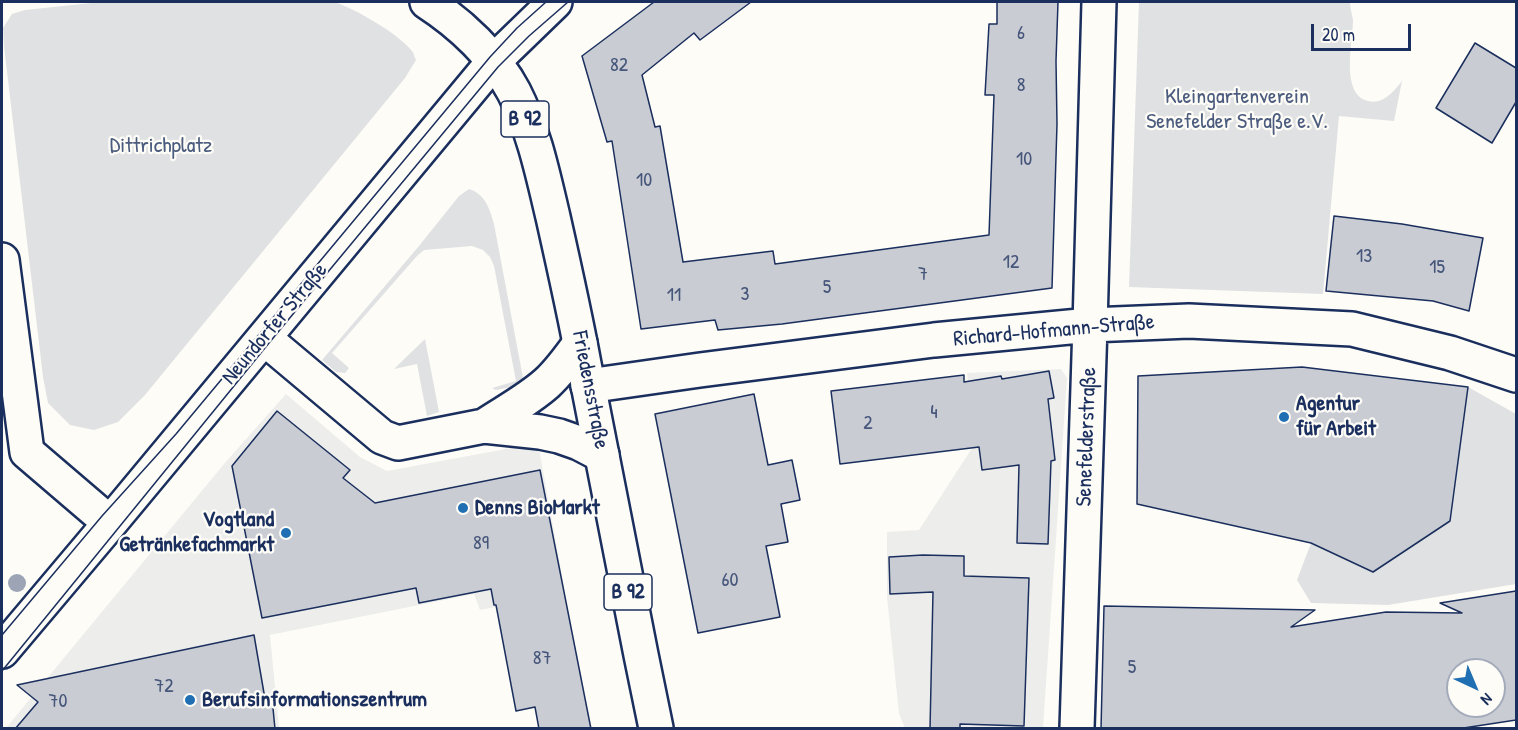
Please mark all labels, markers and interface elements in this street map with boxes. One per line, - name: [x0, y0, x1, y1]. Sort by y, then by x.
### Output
- scale bar: [1314, 12, 1414, 50]
- house number: 6: [1017, 22, 1025, 46]
- text: 20 m: [1322, 22, 1355, 47]
- house number: 82: [610, 54, 628, 78]
- house number: 8: [1017, 74, 1025, 98]
- park label: Kleingartenverein Senefelder Straße e.V.: [1146, 84, 1328, 136]
- road number: B 92: [501, 101, 549, 137]
- park label: Dittrichplatz: [110, 133, 212, 159]
- house number: 10: [1016, 148, 1032, 172]
- house number: 10: [636, 169, 652, 193]
- house number: 13: [1356, 245, 1372, 269]
- house number: 12: [1003, 251, 1019, 275]
- house number: 15: [1429, 256, 1445, 280]
- street label: Neundorfer Straße: [217, 258, 333, 390]
- house number: 7: [918, 263, 928, 287]
- house number: 5: [823, 276, 831, 300]
- house number: 3: [741, 283, 749, 307]
- house number: 11: [667, 284, 681, 308]
- street label: Richard-Hofmann-Straße: [952, 309, 1156, 353]
- street label: Friedensstraße: [566, 329, 614, 451]
- street label: Senefelderstraße: [1071, 367, 1103, 507]
- place label: Agentur für Arbeit: [1296, 391, 1376, 442]
- house number: 4: [930, 401, 938, 425]
- marker: Agentur für Arbeit: [1277, 410, 1291, 424]
- house number: 2: [863, 412, 873, 436]
- place label: Denns BioMarkt: [475, 495, 599, 521]
- marker: Denns BioMarkt: [456, 501, 470, 515]
- place label: Vogtland Getränkefachmarkt: [119, 507, 274, 558]
- marker: Vogtland Getränkefachmarkt: [279, 526, 293, 540]
- house number: 89: [473, 532, 489, 556]
- house number: 60: [722, 569, 738, 593]
- road number: B 92: [604, 574, 652, 610]
- house number: 87: [533, 647, 551, 671]
- house number: 5: [1128, 656, 1136, 680]
- north arrow: [1446, 658, 1506, 718]
- house number: 72: [154, 675, 174, 699]
- place label: Berufsinformationszentrum: [202, 687, 427, 713]
- text: N: [1476, 689, 1498, 710]
- house number: 70: [49, 690, 67, 714]
- marker: Berufsinformationszentrum: [183, 693, 197, 707]

